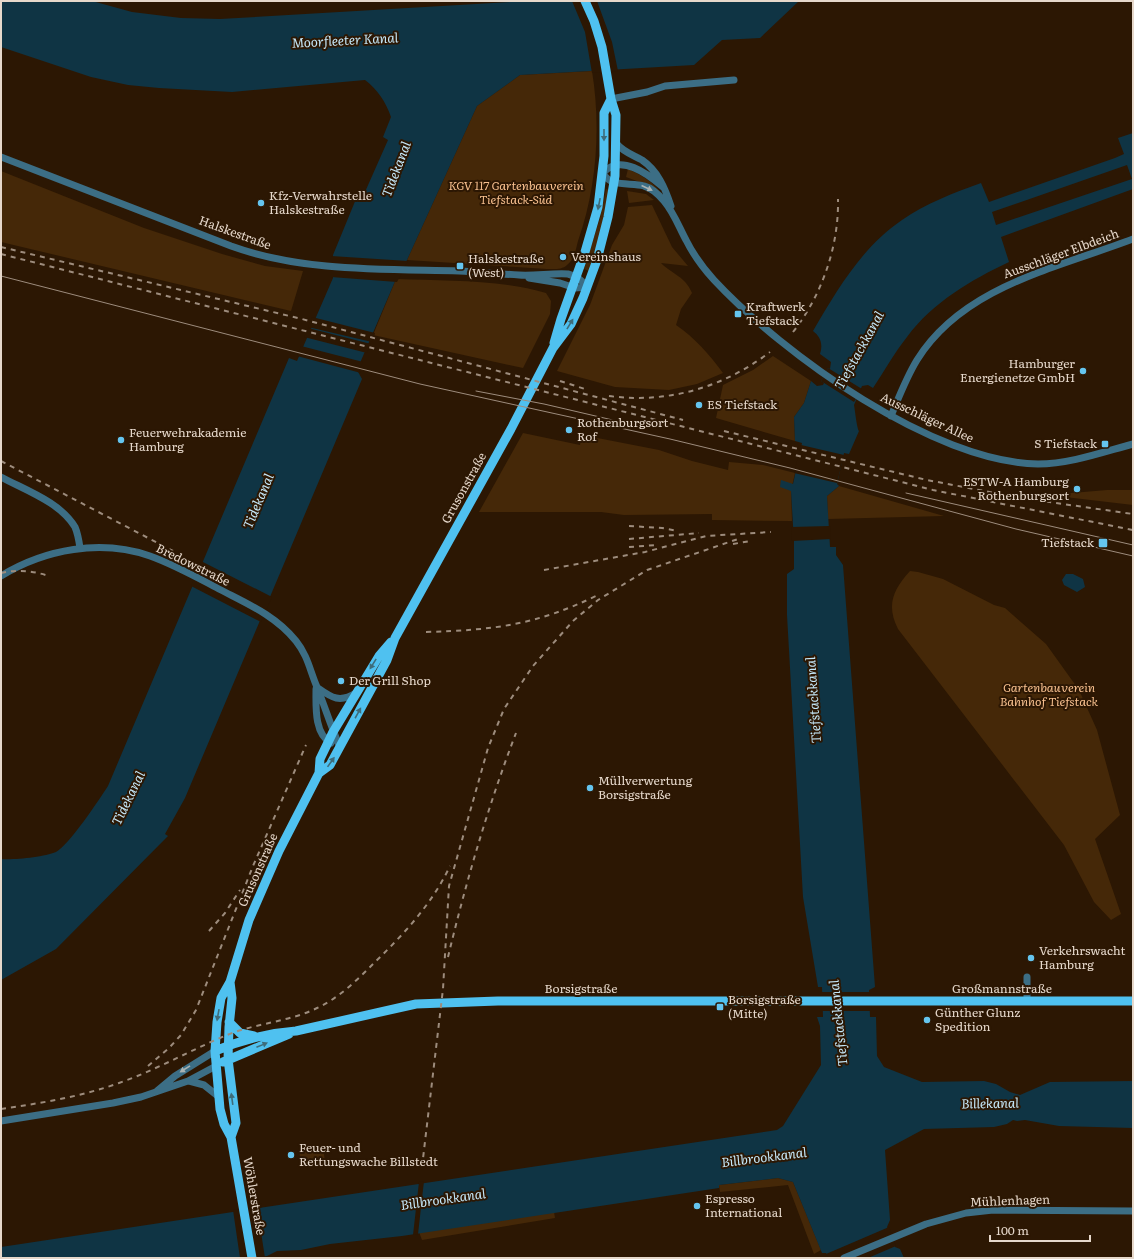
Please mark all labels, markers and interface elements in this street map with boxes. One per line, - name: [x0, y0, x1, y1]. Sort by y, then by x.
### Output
- water label: Moorfleeter Kanal: [291, 27, 399, 52]
- one-way arrow: [601, 129, 607, 142]
- water label: Tidekanal: [376, 138, 415, 199]
- park label: KGV 117 Gartenbauverein Tiefstack-Süd: [448, 176, 584, 208]
- one-way arrow: [641, 185, 653, 191]
- place label: Kfz-Verwahrstelle Halskestraße: [269, 186, 372, 218]
- marker: Kfz-Verwahrstelle Halskestraße: [256, 198, 266, 208]
- one-way arrow: [595, 198, 601, 210]
- street label: Halskestraße: [197, 211, 274, 253]
- street label: Ausschläger Elbdeich: [1000, 224, 1121, 282]
- place label: Vereinshaus: [571, 247, 642, 265]
- place label: Halskestraße (West): [468, 249, 544, 281]
- marker: Vereinshaus: [558, 252, 568, 262]
- marker: Halskestraße (West): [455, 261, 465, 271]
- place label: Kraftwerk Tiefstack: [746, 297, 806, 329]
- water label: Tiefstackkanal: [829, 307, 888, 392]
- marker: Kraftwerk Tiefstack: [733, 309, 743, 319]
- one-way arrow: [566, 319, 574, 329]
- place label: Hamburger Energienetze GmbH: [960, 354, 1075, 386]
- marker: Hamburger Energienetze GmbH: [1078, 366, 1088, 376]
- street label: Ausschläger Allee: [878, 388, 977, 447]
- place label: ES Tiefstack: [707, 395, 778, 413]
- marker: ES Tiefstack: [694, 400, 704, 410]
- place label: Rothenburgsort Rof: [577, 413, 669, 445]
- place label: Feuerwehrakademie Hamburg: [129, 423, 247, 455]
- marker: Rothenburgsort Rof: [564, 425, 574, 435]
- place label: S Tiefstack: [1034, 434, 1098, 452]
- marker: Feuerwehrakademie Hamburg: [116, 435, 126, 445]
- marker: S Tiefstack: [1100, 439, 1110, 449]
- street label: Grusonstraße: [436, 449, 490, 526]
- water label: Tidekanal: [237, 470, 278, 531]
- place label: ESTW-A Hamburg Rothenburgsort: [963, 472, 1069, 504]
- marker: ESTW-A Hamburg Rothenburgsort: [1072, 484, 1082, 494]
- place label: Tiefstack: [1041, 533, 1095, 551]
- marker: Tiefstack: [1097, 537, 1109, 549]
- street label: Bredowstraße: [153, 538, 234, 590]
- water label: Tiefstackkanal: [800, 656, 825, 744]
- one-way arrow: [370, 658, 377, 670]
- place label: Der Grill Shop: [349, 671, 431, 689]
- marker: Der Grill Shop: [336, 676, 346, 686]
- park label: Gartenbauverein Bahnhof Tiefstack: [1000, 678, 1099, 710]
- one-way arrow: [355, 707, 362, 719]
- one-way arrow: [327, 756, 335, 767]
- water label: Tidekanal: [106, 767, 149, 828]
- place label: Müllverwertung Borsigstraße: [598, 771, 693, 803]
- marker: Müllverwertung Borsigstraße: [585, 783, 595, 793]
- street label: Grusonstraße: [233, 830, 281, 909]
- place label: Verkehrswacht Hamburg: [1039, 941, 1125, 973]
- marker: Verkehrswacht Hamburg: [1026, 953, 1036, 963]
- street label: Borsigstraße: [545, 979, 617, 997]
- water label: Tiefstackkanal: [823, 979, 851, 1067]
- street label: Großmannstraße: [952, 979, 1052, 997]
- place label: Borsigstraße (Mitte): [728, 990, 801, 1022]
- marker: Borsigstraße (Mitte): [715, 1002, 725, 1012]
- place label: Günther Glunz Spedition: [935, 1003, 1021, 1035]
- one-way arrow: [215, 1009, 221, 1021]
- marker: Günther Glunz Spedition: [922, 1015, 932, 1025]
- one-way arrow: [257, 1042, 269, 1048]
- one-way arrow: [179, 1066, 191, 1073]
- water label: Billekanal: [961, 1092, 1019, 1113]
- one-way arrow: [229, 1093, 235, 1105]
- place label: Feuer- und Rettungswache Billstedt: [299, 1138, 438, 1170]
- water label: Billbrookkanal: [720, 1142, 808, 1171]
- marker: Feuer- und Rettungswache Billstedt: [286, 1150, 296, 1160]
- street label: Wöhlerstraße: [239, 1155, 271, 1236]
- water label: Billbrookkanal: [399, 1183, 487, 1214]
- place label: Espresso International: [705, 1189, 782, 1221]
- street label: Mühlenhagen: [970, 1190, 1050, 1210]
- marker: Espresso International: [692, 1201, 702, 1211]
- scale bar: [990, 1217, 1090, 1243]
- text: 100 m: [996, 1221, 1029, 1239]

